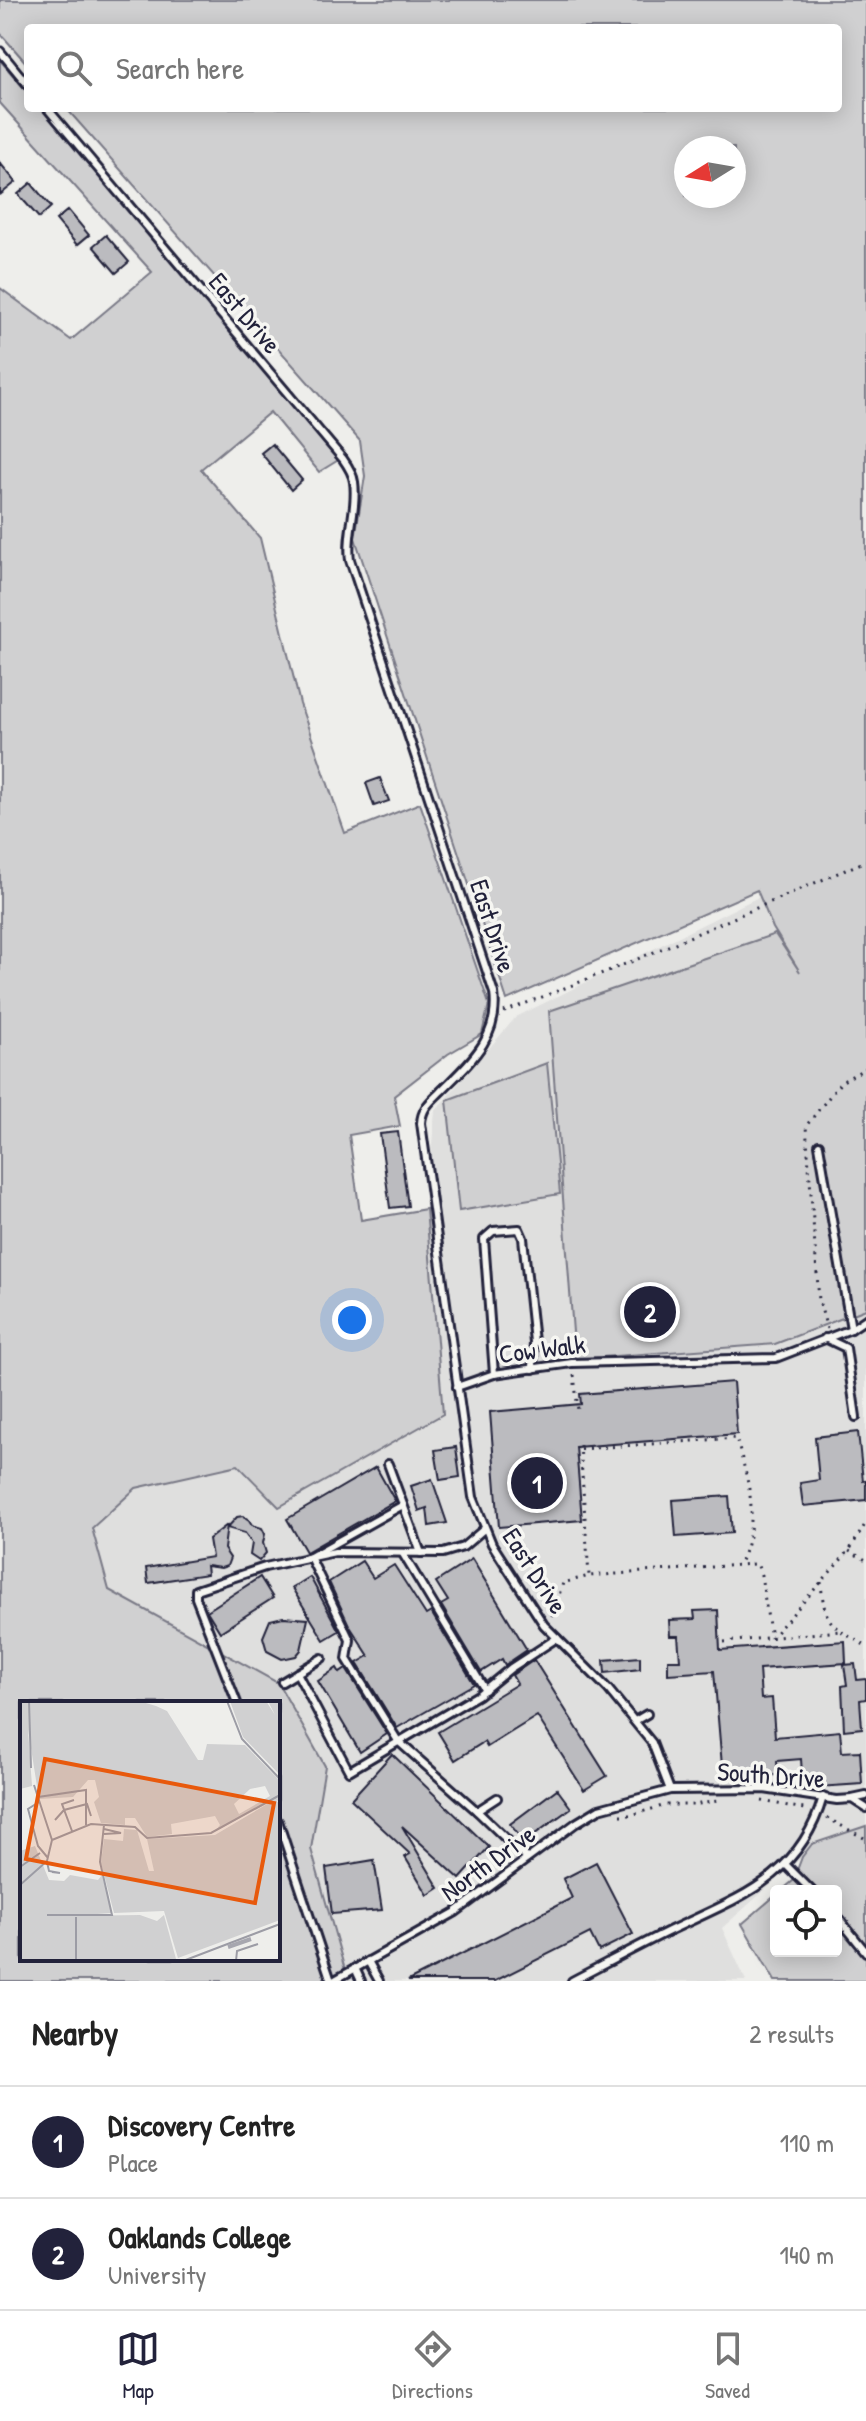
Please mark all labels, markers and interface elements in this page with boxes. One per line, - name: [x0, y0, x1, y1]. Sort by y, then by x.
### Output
- search box: [24, 24, 842, 112]
- icon: search: [52, 46, 96, 90]
- text: Search here: [116, 48, 244, 88]
- north arrow: [674, 136, 746, 208]
- street label: East Drive: [201, 265, 290, 361]
- street label: East Drive: [462, 875, 525, 977]
- pin: 2: [624, 1282, 676, 1342]
- your location: [332, 1300, 372, 1340]
- street label: Cow Walk: [497, 1326, 587, 1371]
- pin: 1: [511, 1453, 563, 1513]
- street label: East Drive: [495, 1521, 576, 1620]
- inset map: [20, 1701, 280, 1961]
- street label: South Drive: [716, 1753, 826, 1796]
- street label: North Drive: [433, 1816, 542, 1909]
- map controls: [770, 1885, 842, 1957]
- button: locate: [770, 1885, 842, 1957]
- text: Nearby: [32, 2010, 118, 2056]
- text: 2 results: [749, 2016, 834, 2051]
- text: Discovery Centre: [108, 2105, 295, 2145]
- text: 1: [53, 2125, 63, 2160]
- text: 110 m: [780, 2125, 834, 2160]
- text: Place: [108, 2145, 158, 2180]
- text: Oaklands College: [108, 2217, 291, 2257]
- text: 2: [52, 2237, 64, 2272]
- text: 140 m: [780, 2237, 834, 2272]
- text: University: [108, 2257, 206, 2292]
- tab: Map: [116, 2327, 160, 2405]
- tab: Directions: [392, 2327, 473, 2405]
- tab: Saved: [705, 2327, 750, 2405]

